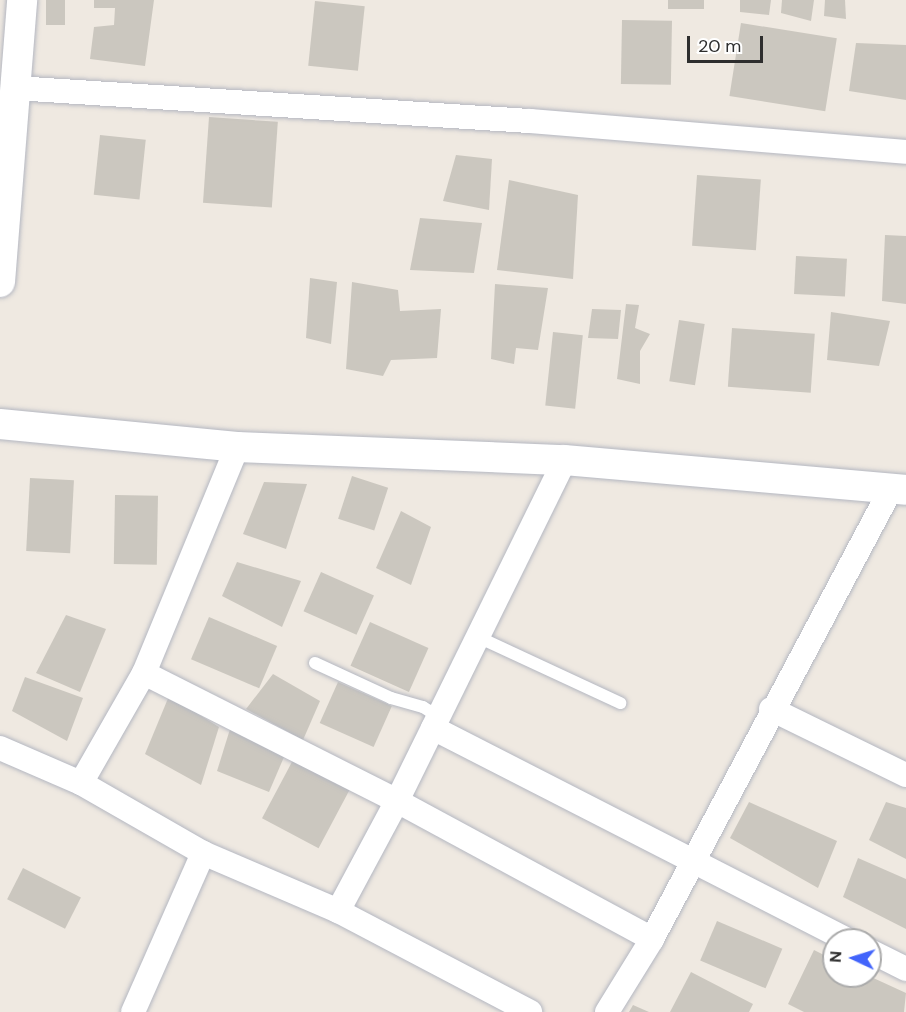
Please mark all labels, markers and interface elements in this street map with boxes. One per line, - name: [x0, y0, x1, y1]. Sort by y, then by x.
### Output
- scale bar: [690, 24, 766, 62]
- text: 20 m: [698, 34, 741, 58]
- north arrow: [822, 928, 882, 988]
- text: N: [825, 950, 846, 963]

